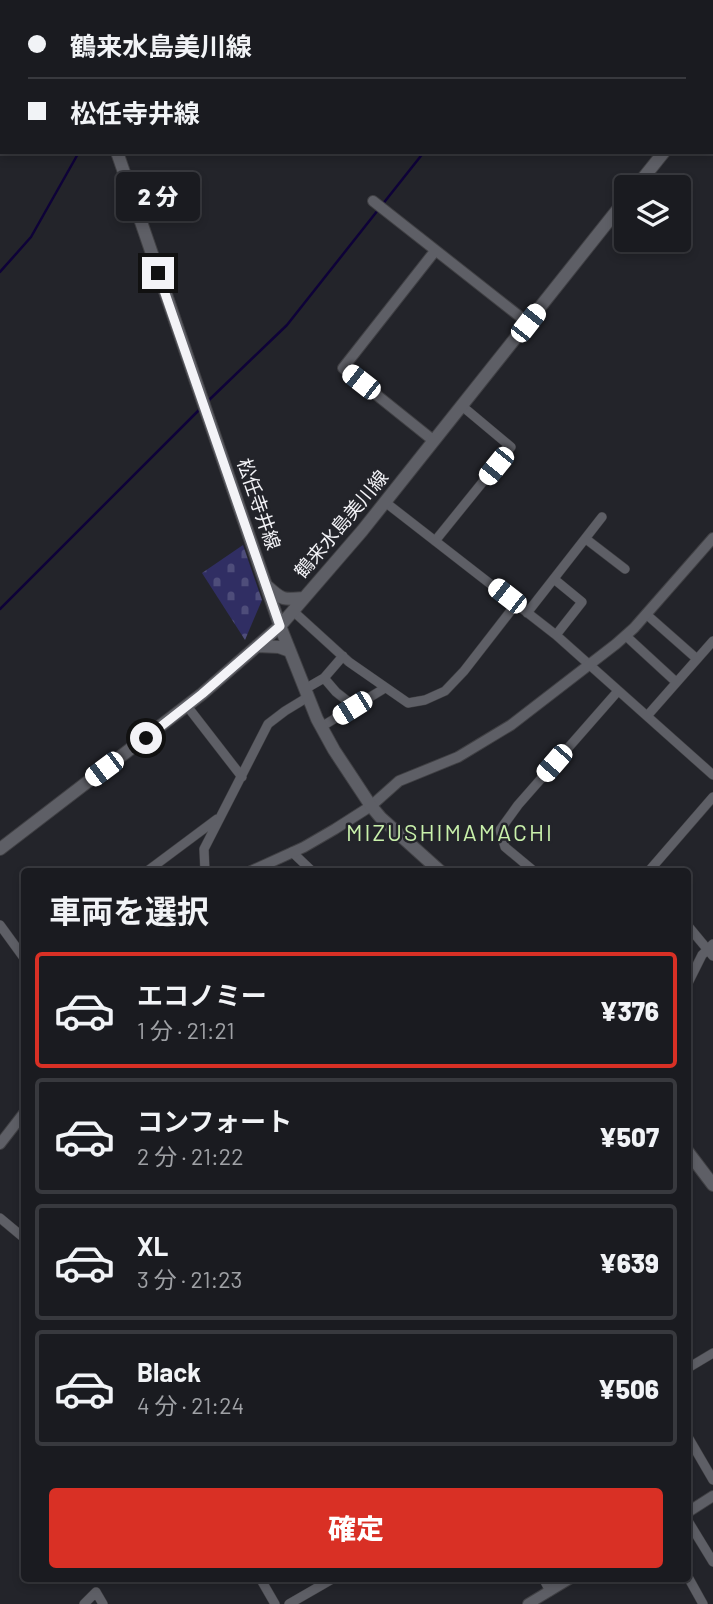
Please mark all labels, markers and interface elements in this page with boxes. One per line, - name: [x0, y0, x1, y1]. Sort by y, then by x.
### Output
- text: 鶴来水島美川線: [70, 30, 252, 61]
- text: 松任寺井線: [70, 97, 200, 128]
- callout: 2 分: [116, 172, 200, 220]
- map controls: [614, 175, 691, 252]
- button: layers: [614, 175, 691, 252]
- text: 2 分: [138, 182, 178, 210]
- route end: [142, 257, 174, 289]
- car: [507, 300, 550, 346]
- car: [338, 361, 385, 403]
- car: [475, 443, 518, 489]
- street label: 松任寺井線: [233, 455, 286, 553]
- street label: 鶴来水島美川線: [289, 465, 392, 582]
- car: [484, 575, 531, 617]
- car: [329, 688, 376, 728]
- route start: [130, 722, 162, 754]
- car: [533, 740, 576, 786]
- car: [81, 748, 128, 790]
- district label: MIZUSHIMAMACHI: [346, 818, 554, 846]
- text: 車両を選択: [49, 891, 209, 929]
- icon: car: [53, 979, 116, 1042]
- text: エコノミー: [137, 979, 267, 1010]
- text: ¥376: [600, 995, 659, 1026]
- text: 1 分 · 21:21: [137, 1016, 235, 1044]
- icon: car: [53, 1105, 116, 1168]
- text: コンフォート: [137, 1105, 292, 1136]
- text: ¥507: [599, 1121, 659, 1152]
- text: 2 分 · 21:22: [137, 1142, 243, 1170]
- text: XL: [137, 1230, 168, 1261]
- icon: car: [53, 1231, 116, 1294]
- text: ¥639: [599, 1247, 659, 1278]
- text: 3 分 · 21:23: [137, 1265, 242, 1293]
- text: Black: [137, 1356, 201, 1387]
- icon: car: [53, 1357, 116, 1420]
- text: ¥506: [598, 1373, 659, 1404]
- text: 4 分 · 21:24: [137, 1391, 244, 1419]
- button: 確定: [49, 1488, 663, 1568]

